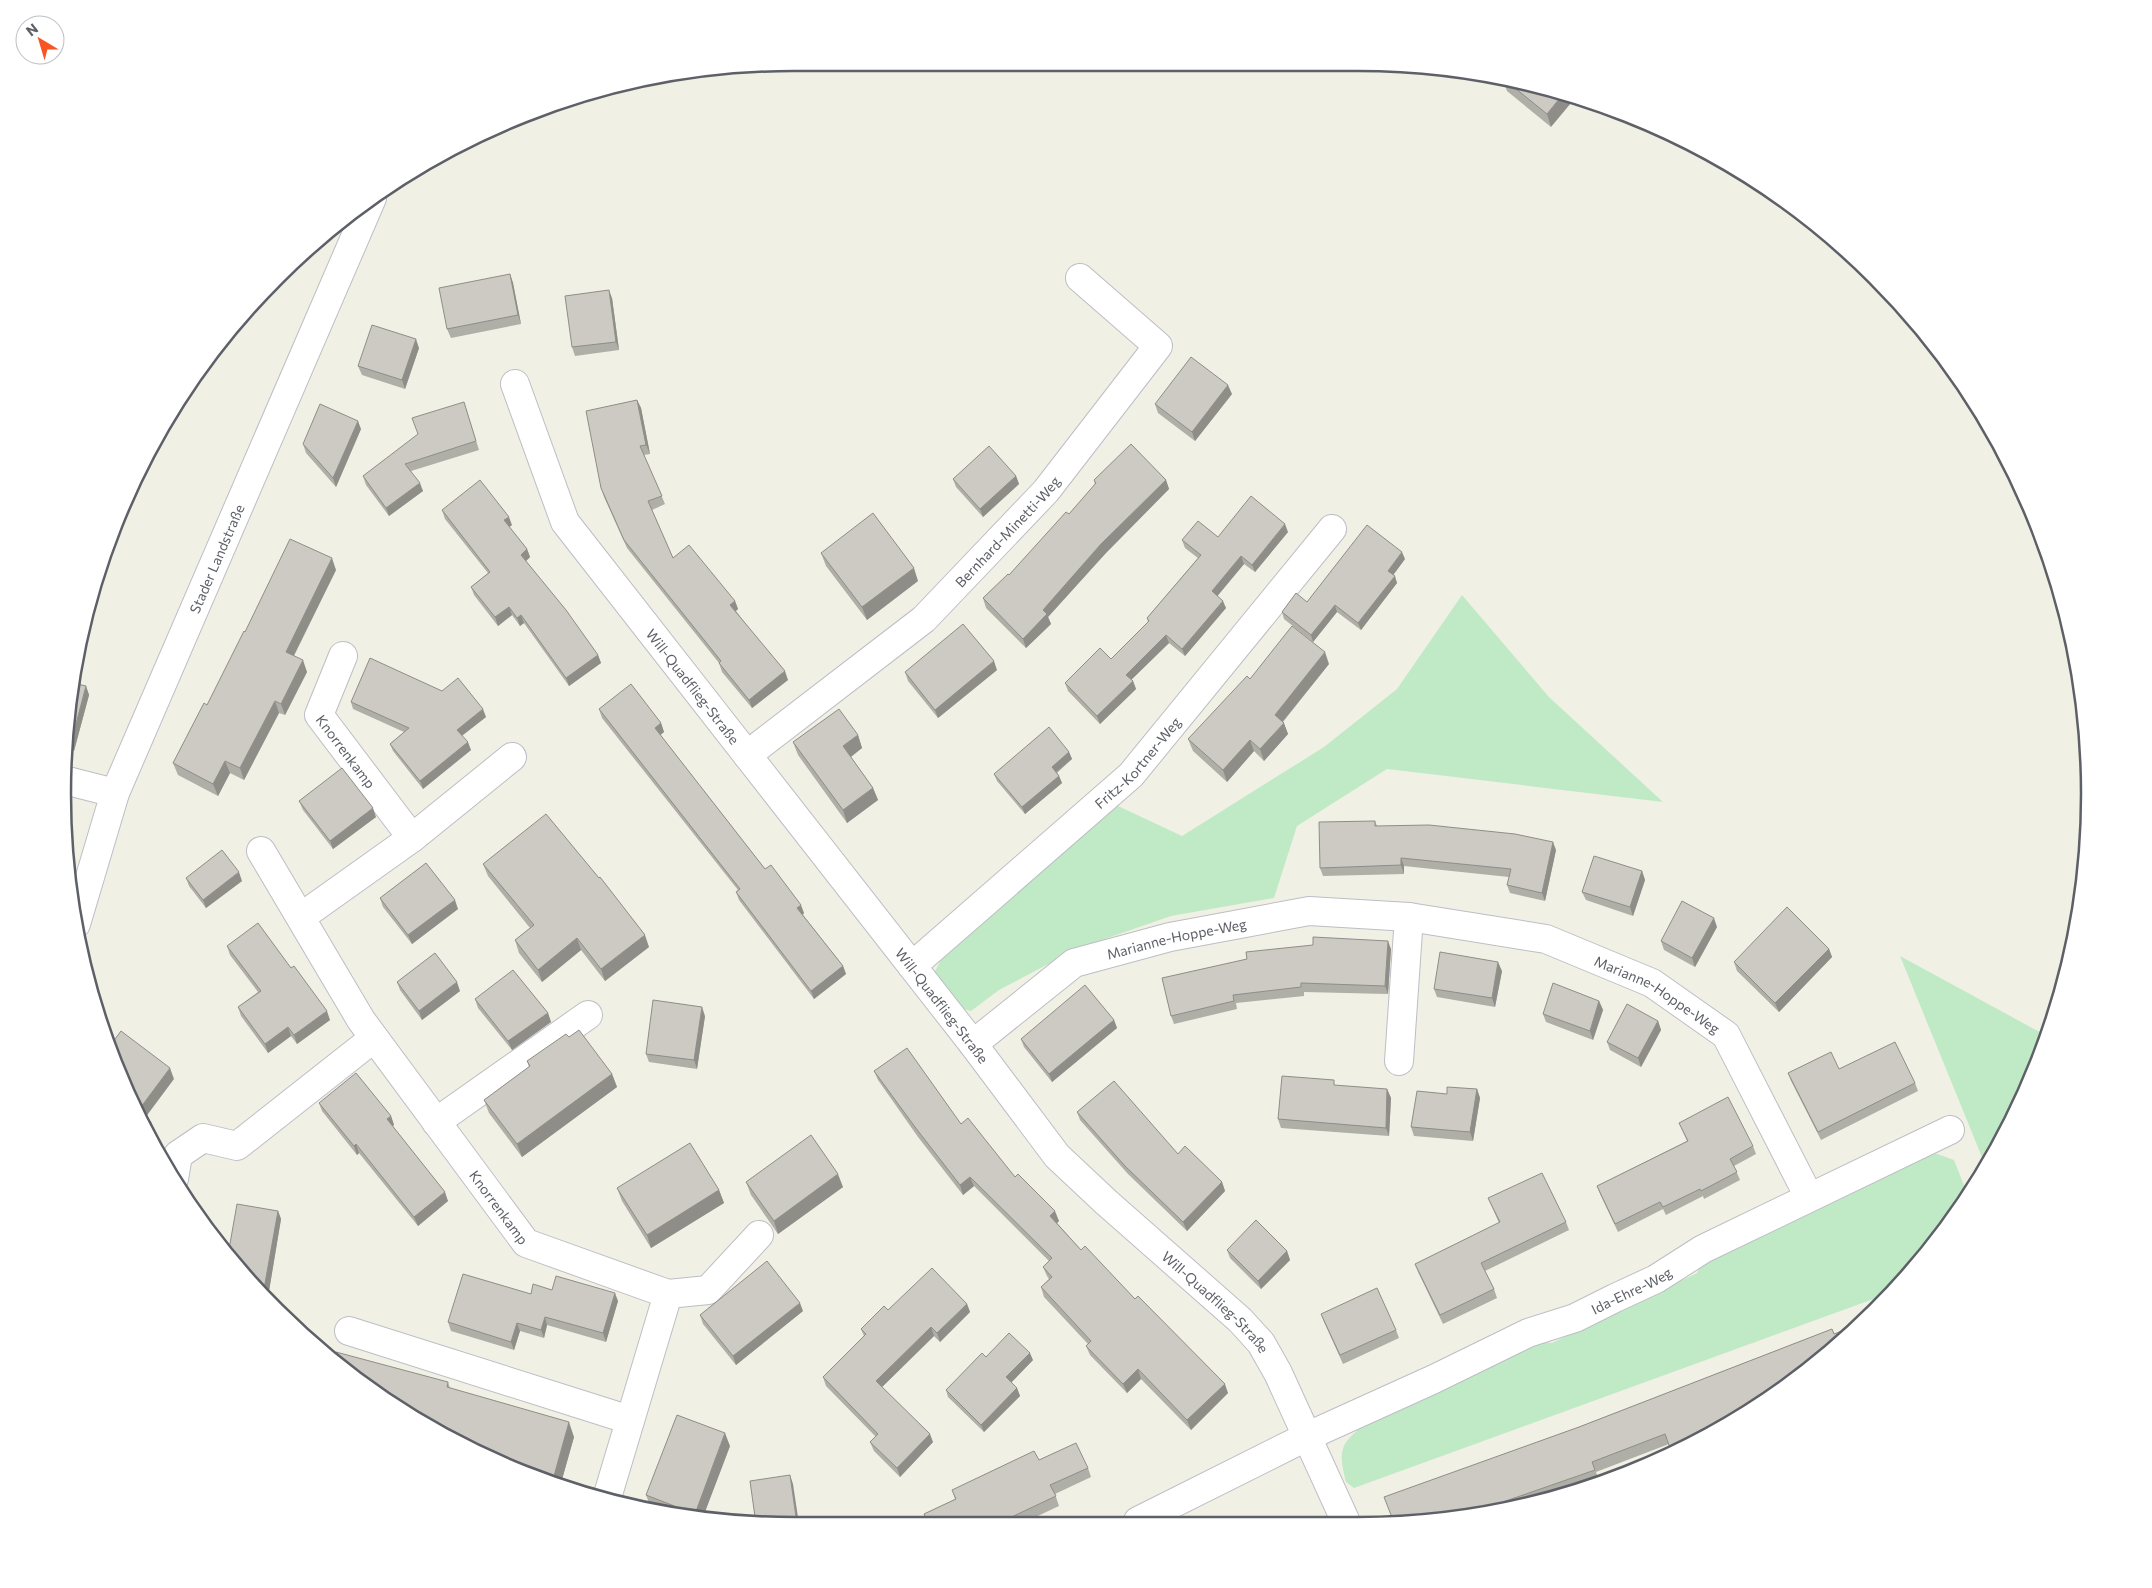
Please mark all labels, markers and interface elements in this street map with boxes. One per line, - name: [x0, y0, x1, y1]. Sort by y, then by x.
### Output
- north arrow: [15, 15, 65, 65]
- text: N: [22, 19, 41, 39]
- street label: Bernhard-Minetti-Weg: [951, 472, 1063, 590]
- street label: Stader Landstraße: [185, 501, 247, 616]
- street label: Will-Quadflieg-Straße: [643, 625, 743, 747]
- street label: Knorrenkamp: [313, 711, 380, 791]
- street label: Fritz-Kortner-Weg: [1091, 713, 1184, 812]
- street label: Marianne-Hoppe-Weg: [1105, 914, 1248, 962]
- street label: Will-Quadflieg-Straße: [892, 944, 993, 1066]
- street label: Marianne-Hoppe-Weg: [1592, 952, 1724, 1037]
- street label: Knorrenkamp: [466, 1167, 532, 1247]
- street label: Will-Quadflieg-Straße: [1159, 1247, 1273, 1355]
- street label: Ida-Ehre-Weg: [1588, 1263, 1675, 1317]

